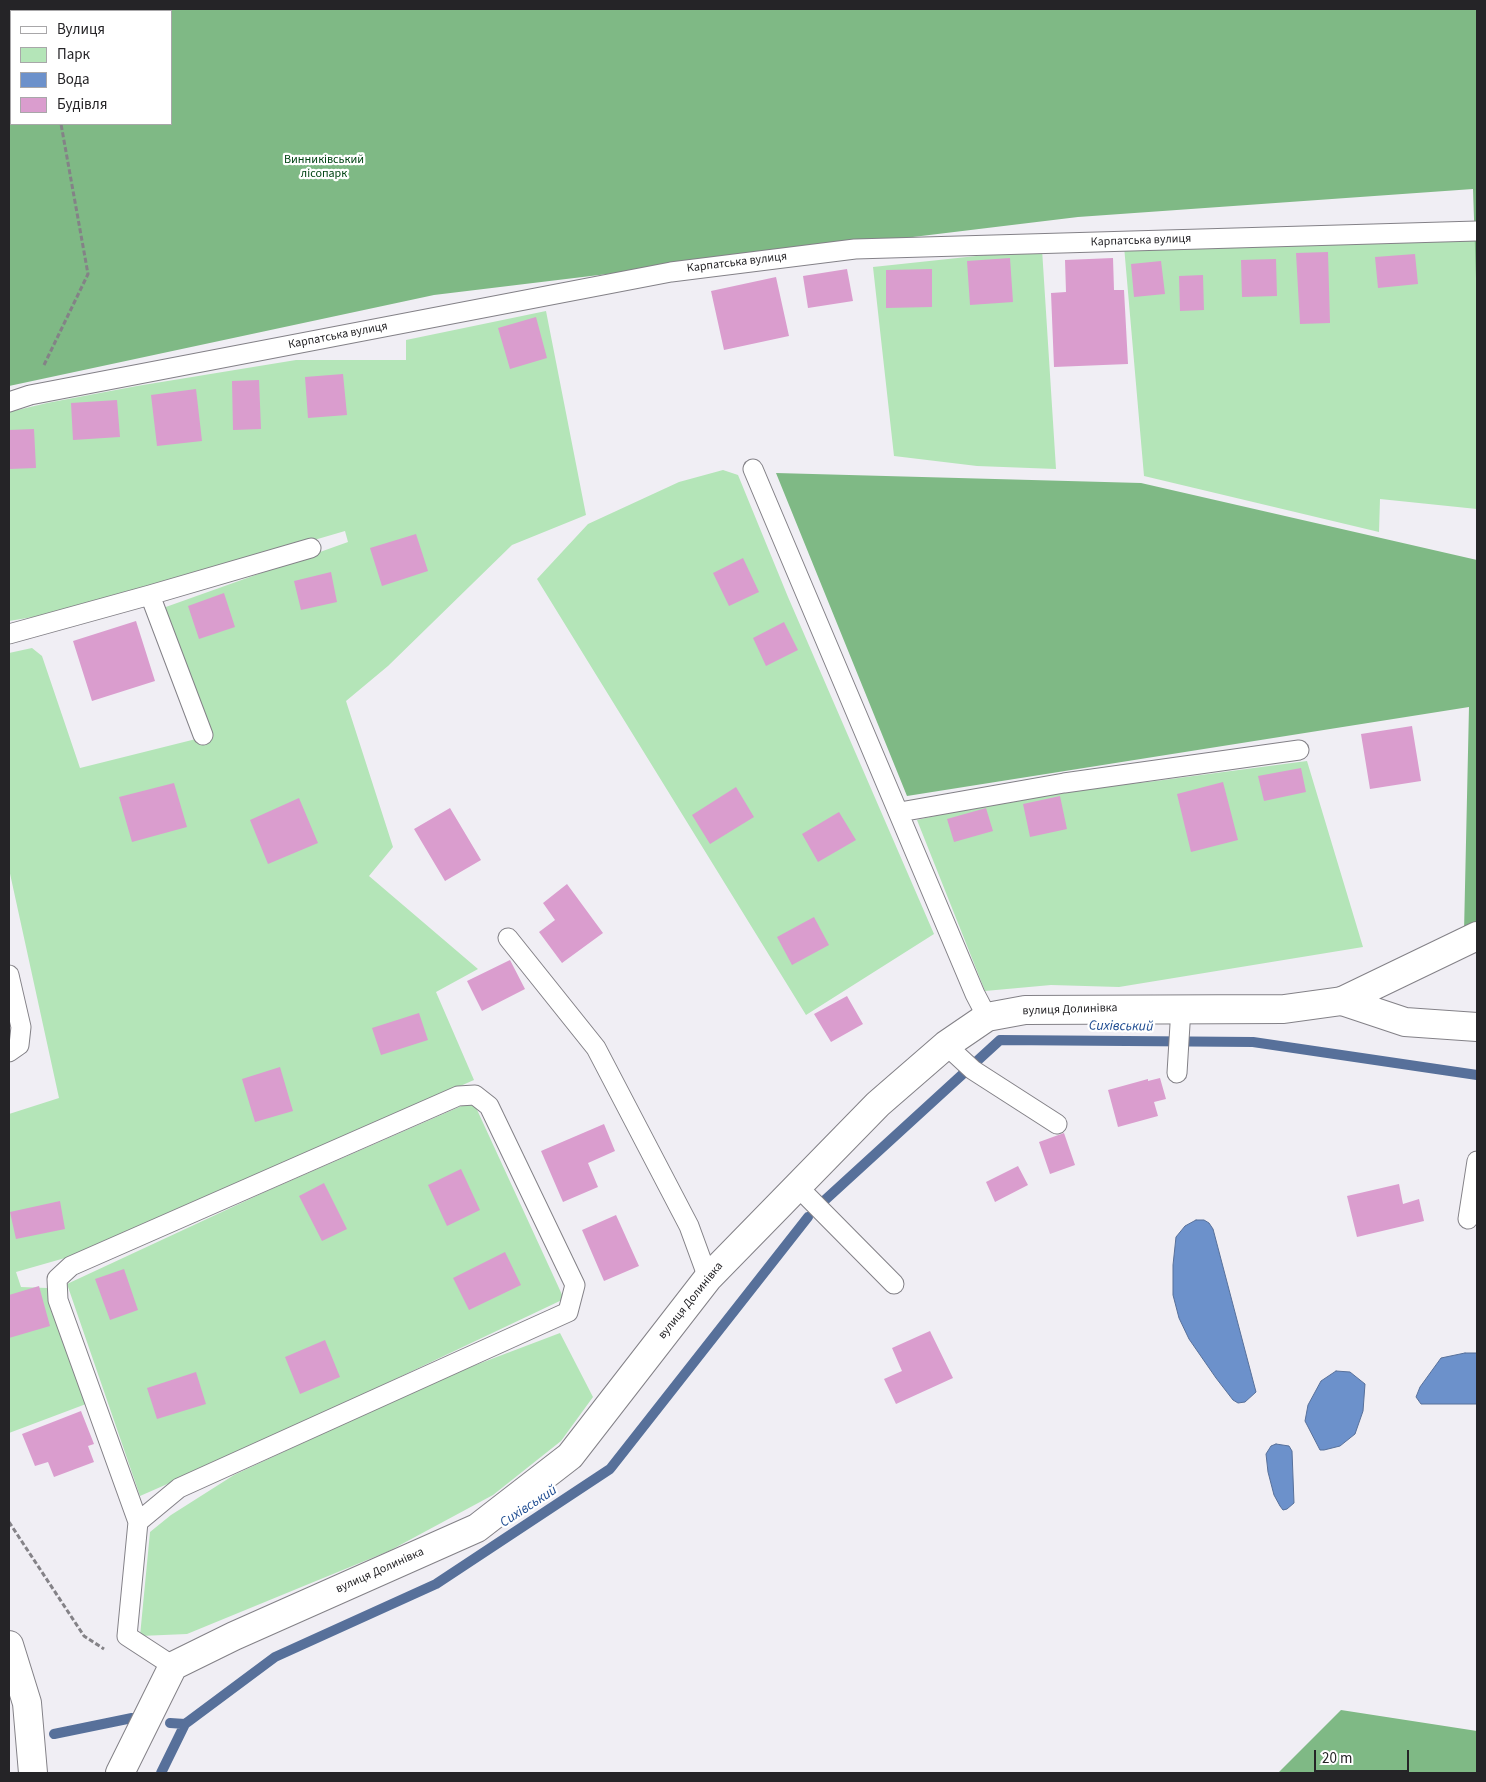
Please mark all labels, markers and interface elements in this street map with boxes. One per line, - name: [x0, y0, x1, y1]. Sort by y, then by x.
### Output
- legend: [10, 10, 172, 125]
- text: Вулиця: [57, 19, 105, 40]
- text: Парк: [57, 44, 90, 65]
- text: Вода: [57, 69, 90, 90]
- text: Будівля: [57, 94, 107, 115]
- park label: Винниківський лісопарк: [284, 153, 364, 181]
- street label: Карпатська вулиця: [1090, 232, 1192, 250]
- street label: Карпатська вулиця: [686, 250, 788, 276]
- street label: Карпатська вулиця: [287, 319, 389, 353]
- street label: вулиця Долинівка: [1022, 1001, 1118, 1019]
- water label: Сихівський: [1089, 1018, 1153, 1036]
- street label: вулиця Долинівка: [655, 1260, 727, 1342]
- water label: Сихівський: [497, 1482, 561, 1532]
- street label: вулиця Долинівка: [334, 1545, 426, 1597]
- scale bar: [1316, 1740, 1411, 1772]
- text: 20 m: [1322, 1748, 1352, 1769]

